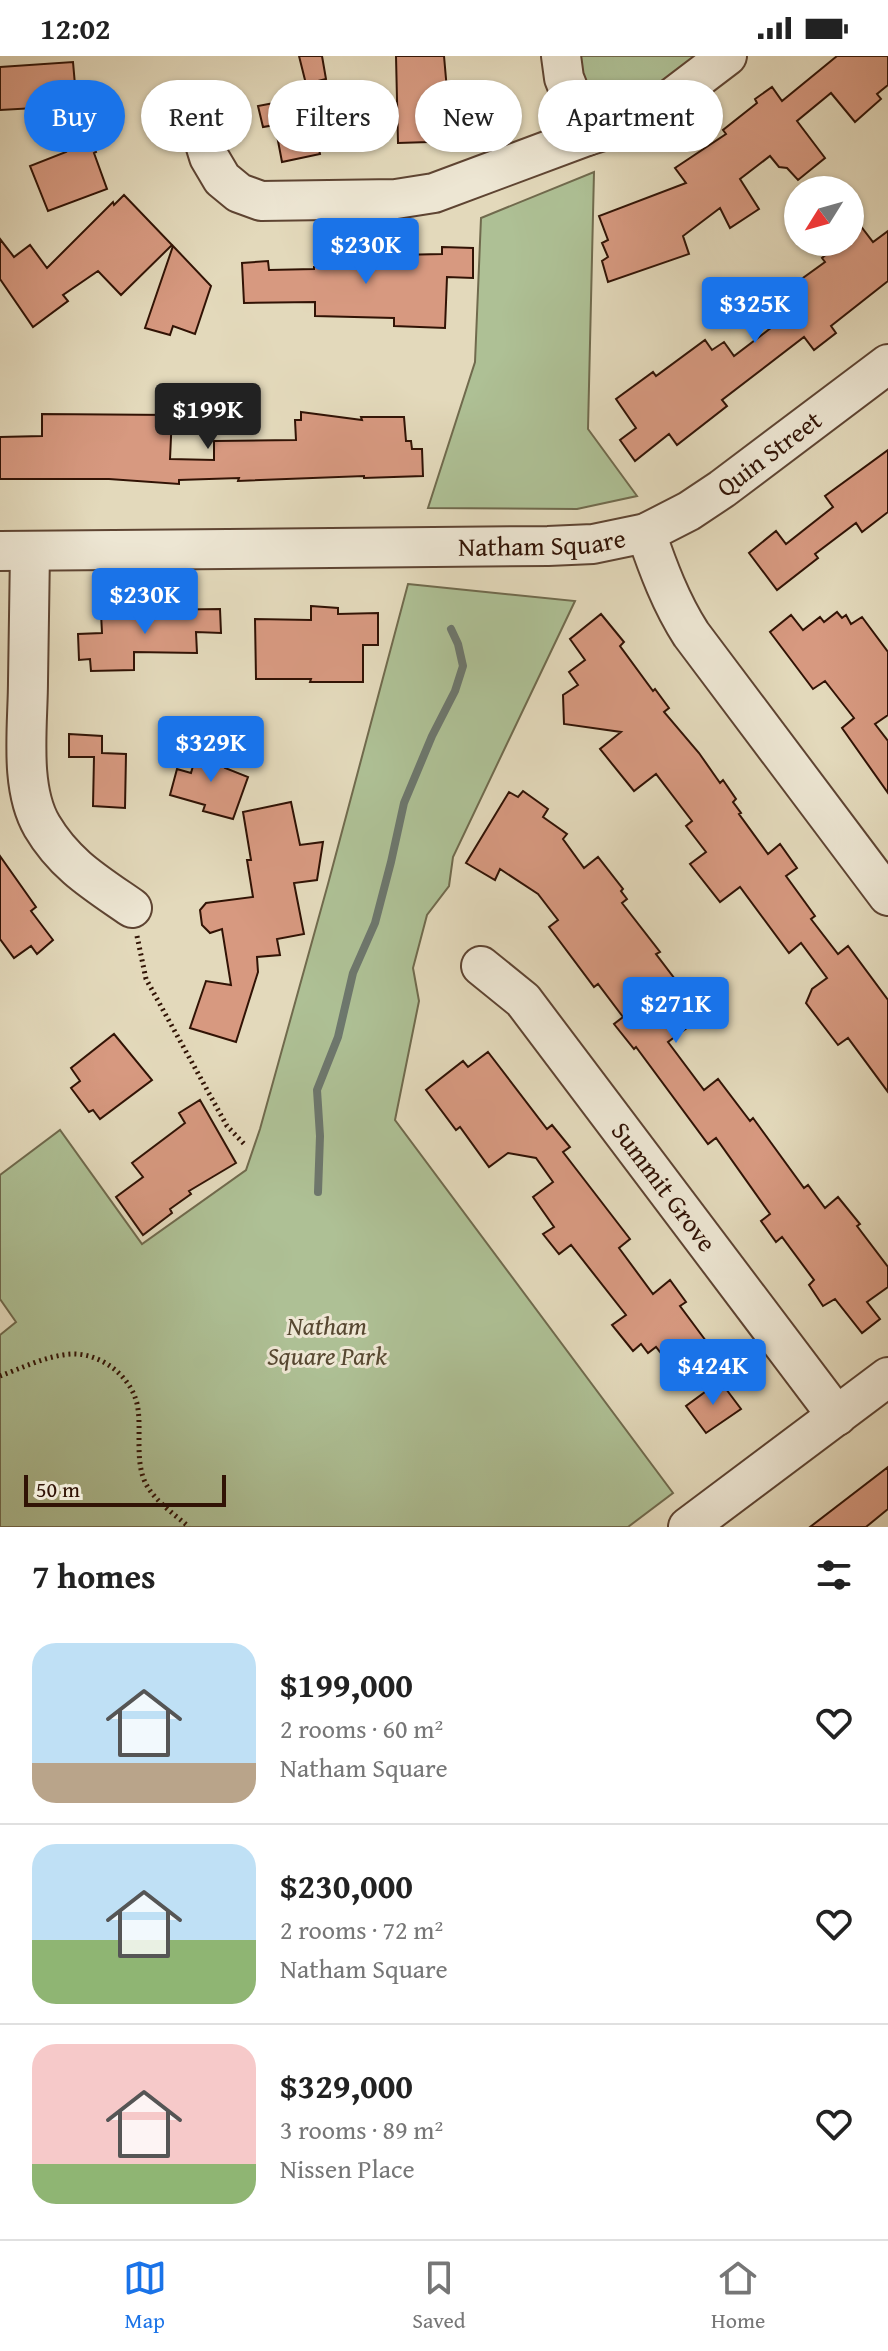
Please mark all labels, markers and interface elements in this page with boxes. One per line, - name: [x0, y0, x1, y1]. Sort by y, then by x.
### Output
- text: 12:02: [40, 6, 111, 50]
- chip: Buy: [24, 80, 125, 152]
- chip: Rent: [141, 80, 252, 152]
- chip: Filters: [268, 80, 399, 152]
- chip: New: [415, 80, 522, 152]
- chip: Apartment: [538, 80, 723, 152]
- north arrow: [784, 176, 864, 256]
- map controls: [784, 176, 864, 256]
- pin: $230K: [310, 218, 422, 286]
- text: $230K: [331, 224, 401, 263]
- pin: $325K: [699, 277, 811, 345]
- text: $325K: [720, 283, 790, 322]
- pin: $199K: [152, 383, 264, 451]
- text: $199K: [173, 389, 243, 428]
- street label: Quin Street: [708, 401, 830, 506]
- street label: Natham Square: [458, 518, 629, 566]
- pin: $230K: [89, 568, 201, 636]
- text: $230K: [110, 574, 180, 613]
- pin: $329K: [155, 716, 267, 784]
- text: $329K: [176, 722, 246, 761]
- pin: $271K: [620, 977, 732, 1045]
- text: $271K: [641, 983, 711, 1022]
- street label: Summit Grove: [602, 1113, 726, 1260]
- park label: Natham Square Park: [267, 1306, 387, 1375]
- pin: $424K: [657, 1339, 769, 1407]
- text: $424K: [678, 1345, 748, 1384]
- scale bar: [24, 1471, 226, 1507]
- text: 50 m: [36, 1473, 80, 1505]
- text: 7 homes: [32, 1551, 156, 1600]
- icon: filters: [812, 1553, 856, 1597]
- text: $199,000: [280, 1660, 413, 1709]
- icon: home: [96, 1675, 192, 1771]
- icon: heart: [812, 1701, 856, 1745]
- text: 2 rooms · 60 m²: [280, 1709, 443, 1748]
- text: Natham Square: [280, 1748, 448, 1787]
- text: $230,000: [280, 1861, 413, 1910]
- icon: home: [96, 1876, 192, 1972]
- icon: heart: [812, 1902, 856, 1946]
- text: 2 rooms · 72 m²: [280, 1910, 443, 1949]
- text: Natham Square: [280, 1949, 448, 1988]
- text: $329,000: [280, 2061, 413, 2110]
- icon: home: [96, 2076, 192, 2172]
- icon: heart: [812, 2102, 856, 2146]
- text: 3 rooms · 89 m²: [280, 2110, 443, 2149]
- text: Nissen Place: [280, 2149, 415, 2188]
- tab: Map: [123, 2256, 167, 2336]
- tab: Saved: [412, 2256, 466, 2336]
- tab: Home: [711, 2256, 765, 2336]

